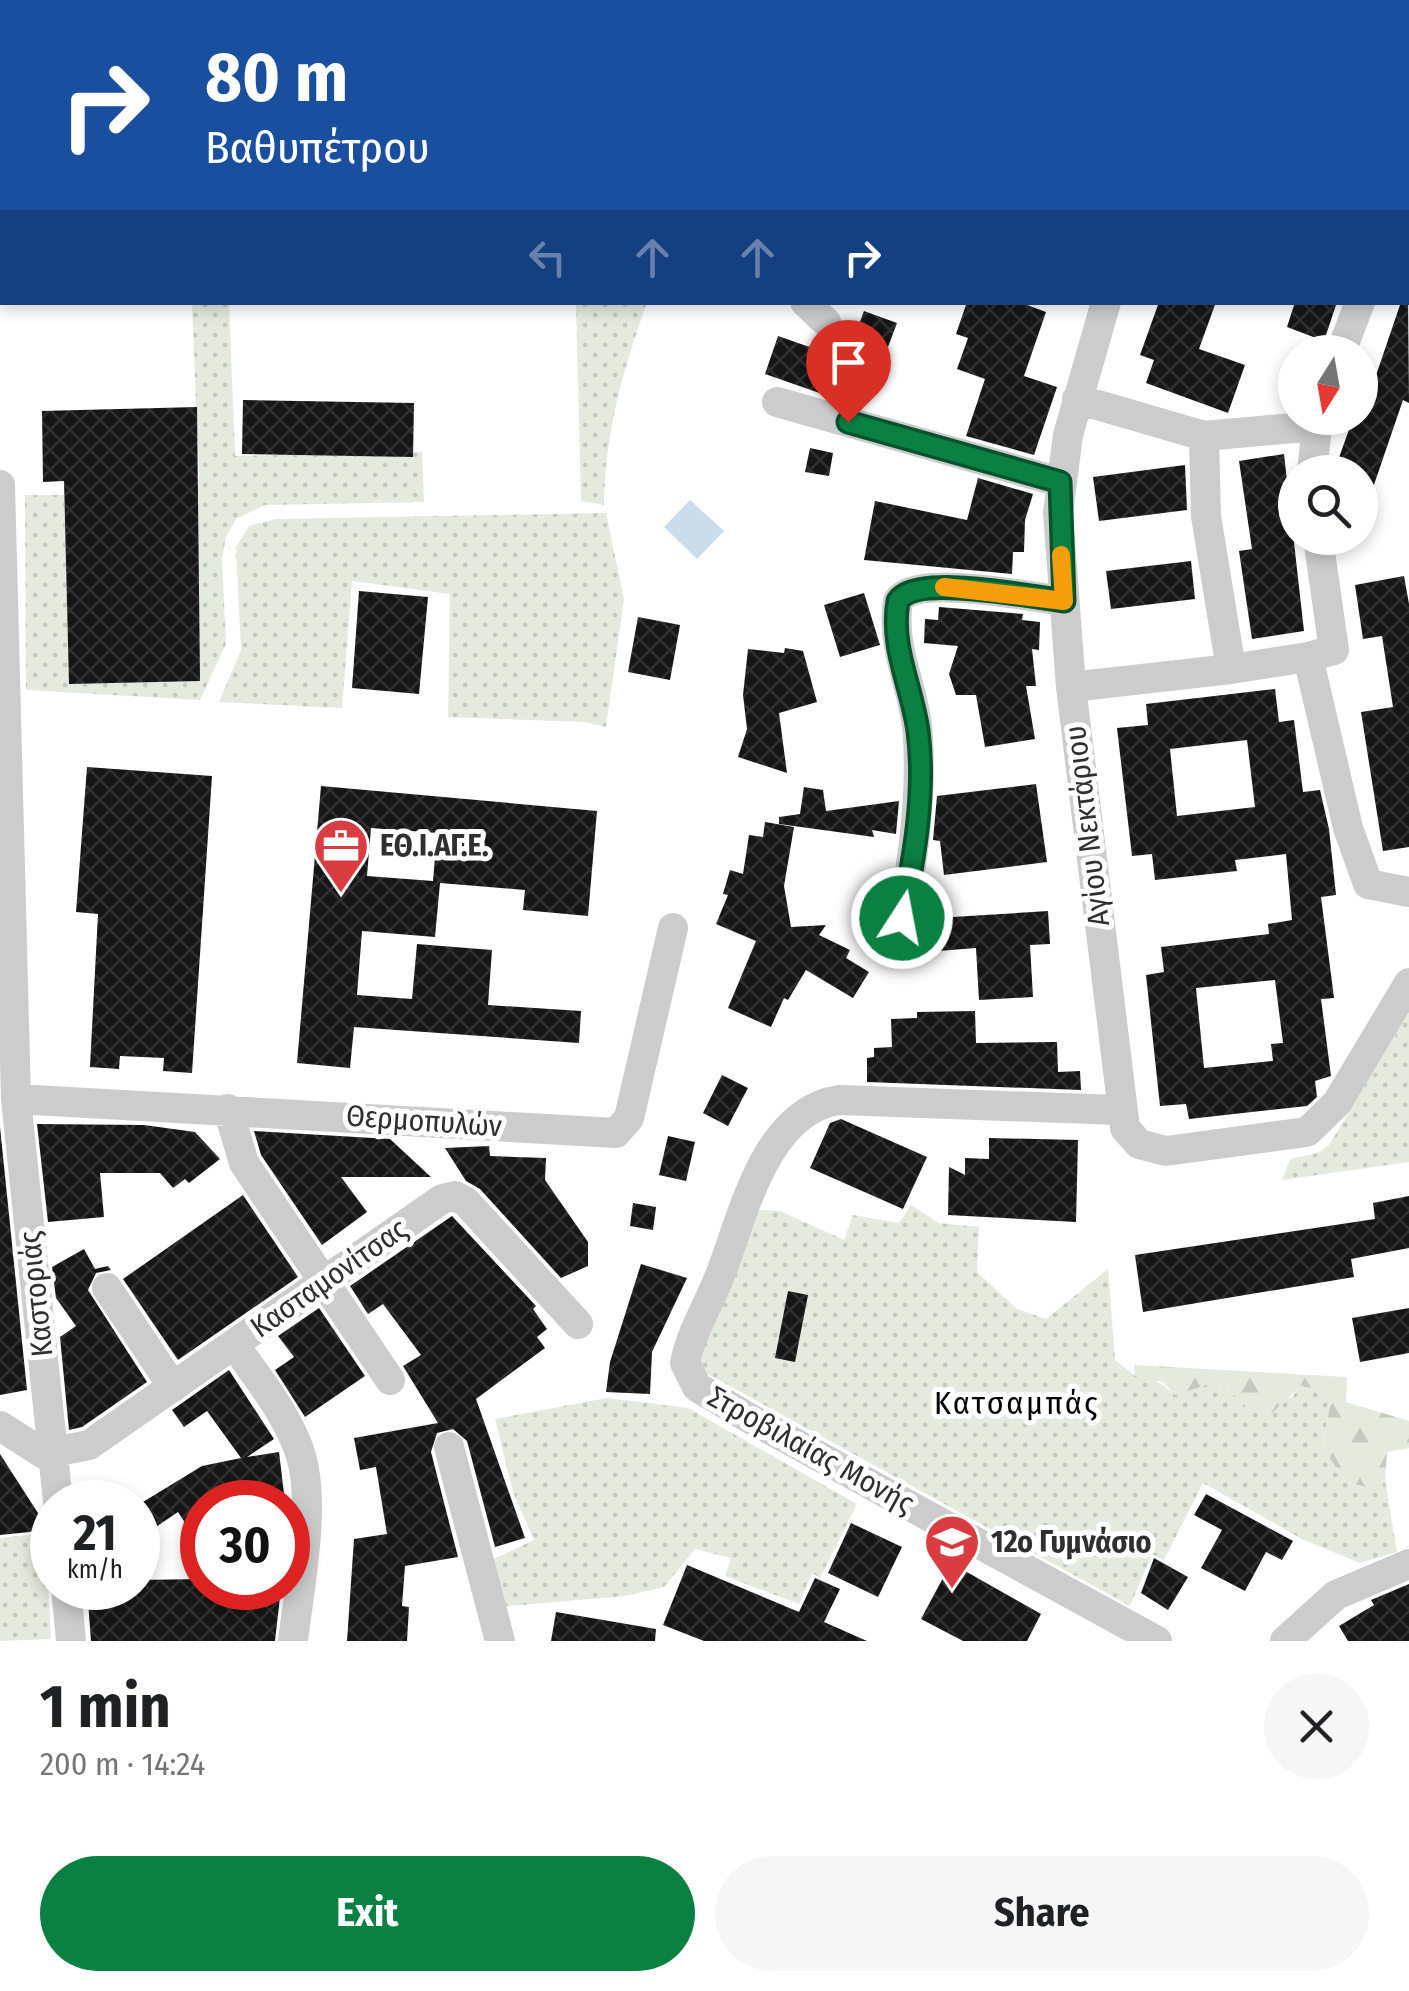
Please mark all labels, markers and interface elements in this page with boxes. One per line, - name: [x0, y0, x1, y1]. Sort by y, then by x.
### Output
- text: 80 m: [205, 36, 348, 120]
- icon: right: [40, 40, 170, 170]
- text: Βαθυπέτρου: [205, 121, 430, 175]
- icon: left: [520, 230, 575, 285]
- icon: ahead: [625, 230, 680, 285]
- icon: ahead: [730, 230, 785, 285]
- icon: right: [835, 230, 890, 285]
- pin: [806, 320, 891, 423]
- icon: arrive: [821, 335, 876, 390]
- north arrow: [1278, 335, 1378, 435]
- map controls: [1278, 335, 1378, 555]
- button: search: [1278, 455, 1378, 555]
- street label: Αγίου Νεκτάριου: [1057, 724, 1117, 928]
- office icon: ΕΘ.Ι.ΑΓ.Ε.: [311, 816, 371, 895]
- place label: ΕΘ.Ι.ΑΓ.Ε.: [380, 828, 489, 864]
- position arrow: [850, 866, 954, 970]
- street label: Θερμοπυλών: [345, 1098, 503, 1144]
- street label: Κασταμονίτσας: [244, 1211, 415, 1345]
- street label: Καστοριάς: [11, 1229, 61, 1359]
- street label: Στροβιλαίας Μονής: [702, 1378, 921, 1522]
- district label: Κατσαμπάς: [934, 1384, 1100, 1422]
- speed limit sign: 30: [180, 1480, 310, 1610]
- text: 21: [73, 1503, 117, 1563]
- school or university icon: 12o Γυμνάσιο: [922, 1512, 982, 1591]
- place label: 12o Γυμνάσιο: [991, 1524, 1152, 1560]
- text: km/h: [67, 1555, 123, 1585]
- text: 1 min: [40, 1671, 171, 1743]
- button: close: [1264, 1674, 1369, 1779]
- text: 200 m · 14:24: [40, 1745, 205, 1783]
- button: Exit: [40, 1856, 695, 1971]
- button: Share: [715, 1856, 1369, 1971]

